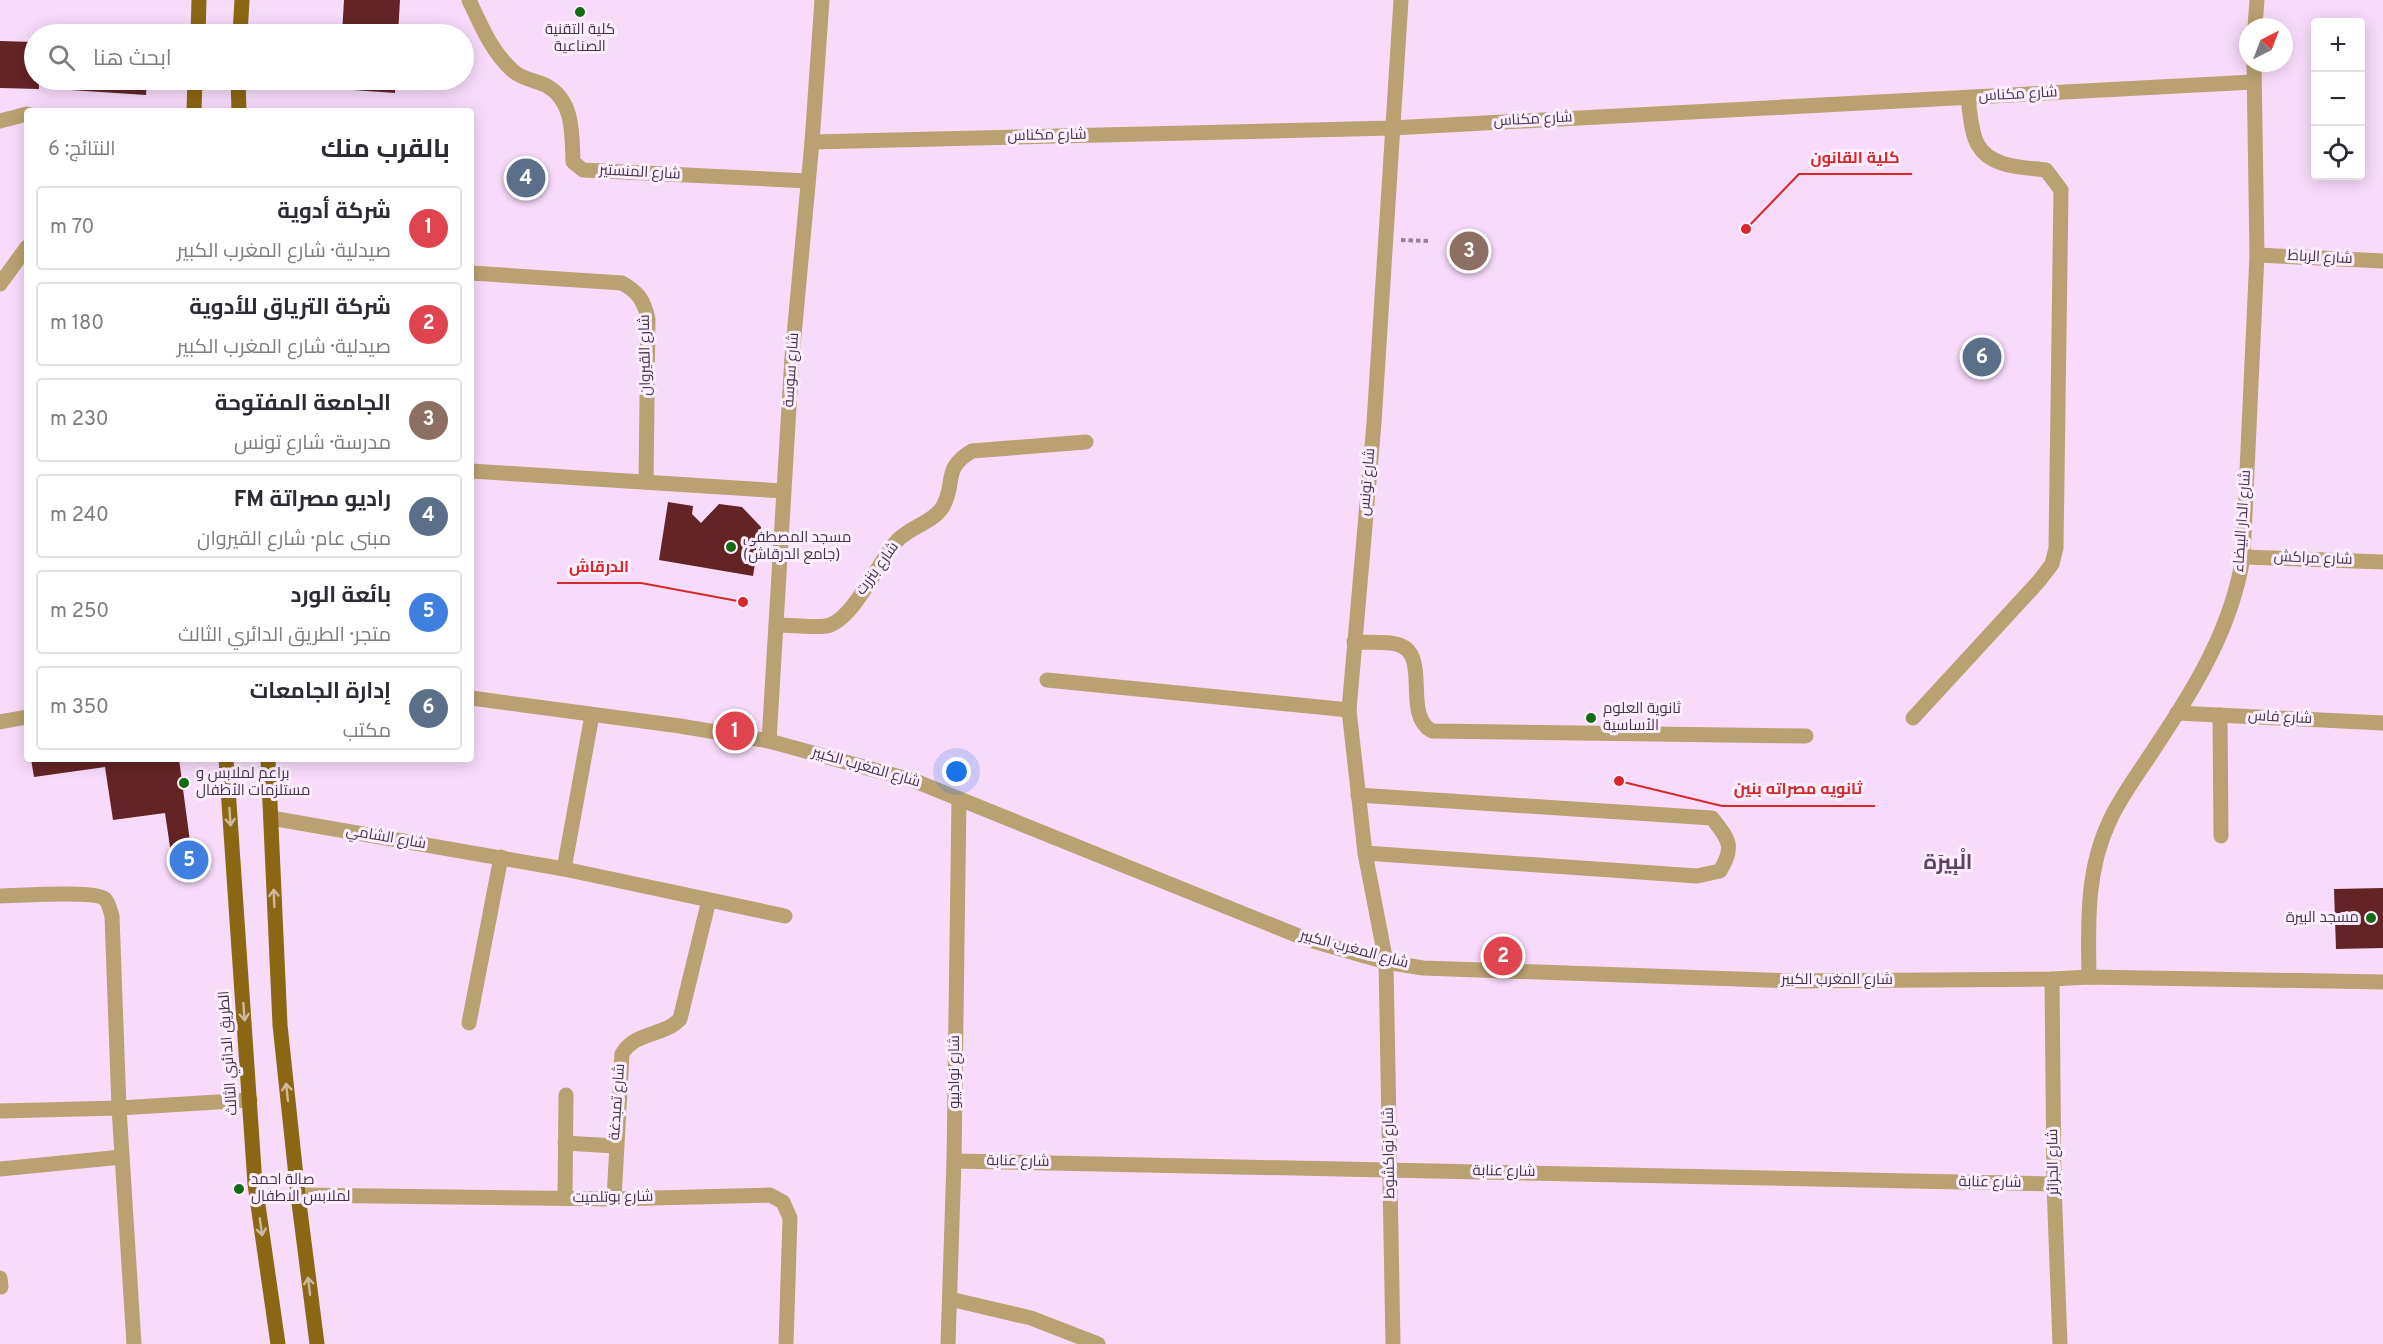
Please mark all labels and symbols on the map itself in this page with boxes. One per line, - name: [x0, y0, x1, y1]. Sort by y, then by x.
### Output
- marker: كلية التقنية الصناعية: [573, 5, 587, 19]
- north arrow: [2239, 18, 2293, 72]
- place label: كلية التقنية الصناعية: [545, 21, 615, 57]
- street label: شارع مكناس: [1978, 83, 2058, 107]
- street label: شارع مكناس: [1493, 108, 1573, 132]
- street label: شارع مكناس: [1007, 126, 1087, 146]
- callout: كلية القانون: [1799, 140, 1912, 174]
- text: كلية القانون: [1811, 149, 1899, 169]
- pin: 4: [506, 156, 546, 201]
- street label: شارع المنستير: [598, 161, 681, 185]
- pin: 3: [1450, 228, 1488, 274]
- street label: شارع الرباط: [2287, 247, 2353, 269]
- street label: شارع القيروان: [636, 314, 656, 396]
- street label: شارع سوسة: [780, 332, 804, 408]
- pin: 6: [1962, 334, 2002, 380]
- street label: شارع تونس: [1356, 447, 1380, 517]
- street label: شارع الدار البيضاء: [2230, 469, 2256, 573]
- place label: مسجد المصطفى (جامع الدرقاش): [743, 529, 851, 565]
- street label: شارع بنزرت: [852, 539, 904, 599]
- marker: مسجد المصطفى (جامع الدرقاش): [724, 540, 738, 554]
- street label: شارع مراكش: [2273, 548, 2353, 570]
- callout: الدرقاش: [557, 549, 641, 583]
- text: الدرقاش: [569, 558, 629, 578]
- place label: ثانوية العلوم الأساسية: [1603, 700, 1681, 736]
- street label: شارع فاس: [2247, 707, 2313, 729]
- pin: 1: [716, 708, 754, 754]
- marker: ثانوية العلوم الأساسية: [1584, 711, 1598, 725]
- street label: شارع المغرب الكبير: [809, 743, 922, 793]
- your location: [942, 757, 971, 786]
- place label: براعم لملابس و مستلزمات الأطفال: [196, 765, 310, 801]
- callout: ثانويه مصراته بنين: [1722, 772, 1875, 806]
- marker: براعم لملابس و مستلزمات الأطفال: [177, 776, 191, 790]
- text: ثانويه مصراته بنين: [1734, 780, 1863, 800]
- one-way arrow: [225, 807, 236, 827]
- street label: شارع الشامي: [344, 822, 428, 855]
- pin: 5: [170, 838, 208, 882]
- district label: الْبِيرَة: [1924, 848, 1972, 877]
- one-way arrow: [269, 888, 280, 908]
- place label: مسجد البيرة: [2286, 909, 2359, 928]
- marker: مسجد البيرة: [2364, 911, 2378, 925]
- street label: شارع المغرب الكبير: [1297, 926, 1410, 974]
- pin: 2: [1484, 934, 1522, 978]
- street label: شارع المغرب الكبير: [1780, 971, 1893, 990]
- street label: الطريق الدائري الثالث: [215, 990, 244, 1116]
- one-way arrow: [239, 1001, 250, 1021]
- street label: شارع نواذيبو: [946, 1035, 965, 1109]
- street label: شارع تمبدغة: [606, 1063, 630, 1141]
- one-way arrow: [281, 1083, 292, 1103]
- street label: شارع نواكشوط: [1380, 1107, 1400, 1199]
- street label: شارع الجزائر: [2044, 1128, 2064, 1197]
- street label: شارع عنابة: [986, 1152, 1050, 1172]
- street label: شارع عنابة: [1472, 1162, 1536, 1182]
- place label: صالة احمد لملابس الاطفال: [251, 1171, 350, 1207]
- street label: شارع عنابة: [1958, 1173, 2022, 1193]
- marker: صالة احمد لملابس الاطفال: [232, 1182, 246, 1196]
- street label: شارع بوتلميت: [573, 1188, 653, 1208]
- one-way arrow: [256, 1217, 267, 1236]
- one-way arrow: [303, 1277, 314, 1296]

